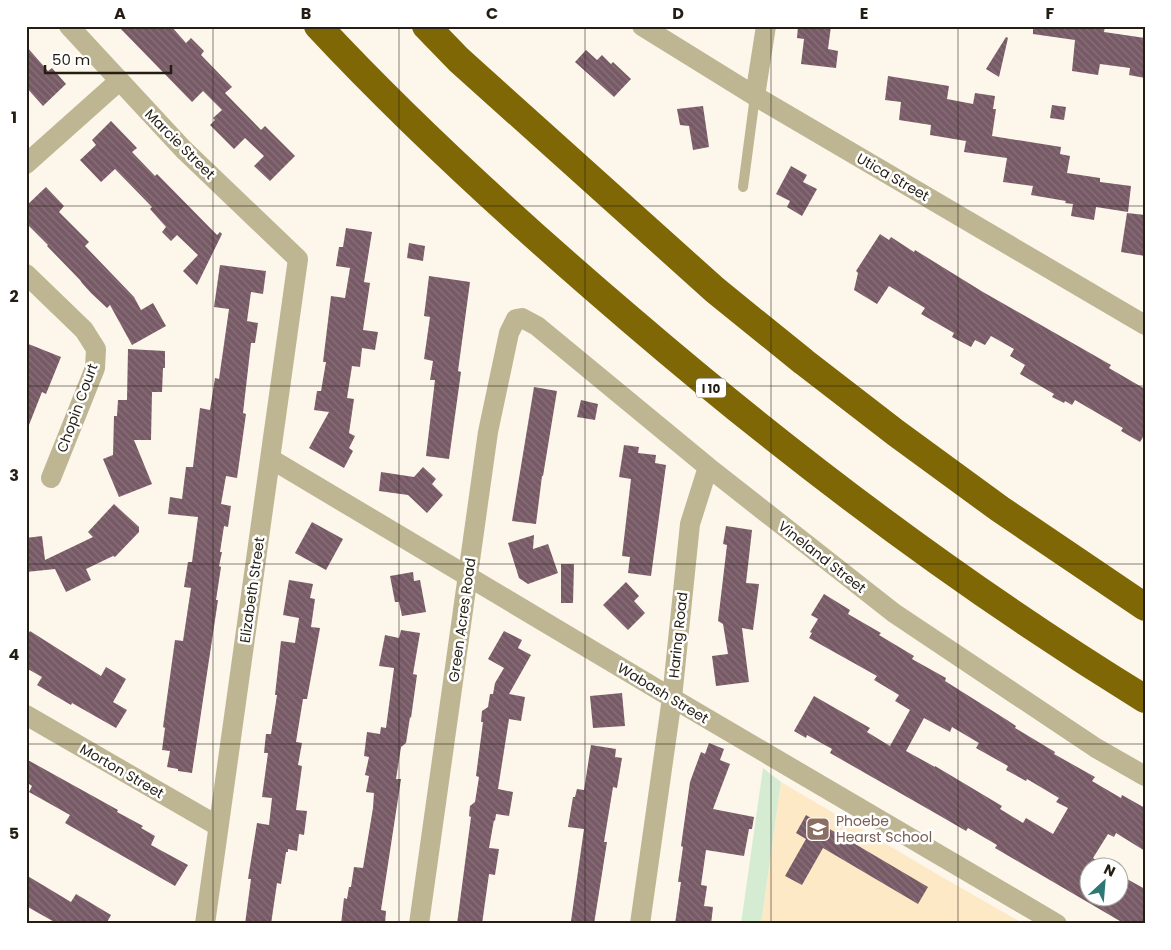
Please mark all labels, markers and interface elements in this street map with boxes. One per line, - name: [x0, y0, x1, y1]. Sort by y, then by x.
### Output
- text: A: [114, 2, 126, 25]
- text: B: [301, 2, 311, 25]
- text: C: [486, 2, 498, 25]
- text: D: [672, 2, 684, 25]
- text: E: [860, 2, 868, 25]
- text: F: [1046, 2, 1055, 25]
- scale bar: [45, 42, 171, 74]
- text: 50 m: [52, 49, 90, 70]
- street label: Marcie Street: [140, 104, 220, 184]
- text: 1: [11, 106, 17, 129]
- street label: Utica Street: [853, 148, 933, 206]
- text: 2: [9, 285, 19, 308]
- street label: Chopin Court: [52, 361, 102, 455]
- road number: I 10: [696, 378, 726, 398]
- text: 3: [9, 464, 19, 487]
- street label: Vineland Street: [774, 516, 870, 598]
- street label: Elizabeth Street: [235, 536, 269, 644]
- street label: Green Acres Road: [443, 556, 481, 684]
- street label: Haring Road: [664, 591, 692, 679]
- text: 4: [9, 643, 20, 666]
- street label: Wabash Street: [614, 658, 712, 728]
- street label: Morton Street: [76, 739, 168, 803]
- place label: Phoebe Hearst School: [836, 811, 932, 847]
- school or university icon: Phoebe Hearst School: [805, 816, 831, 842]
- text: 5: [9, 822, 19, 845]
- north arrow: [1078, 858, 1128, 908]
- text: N: [1101, 859, 1119, 882]

